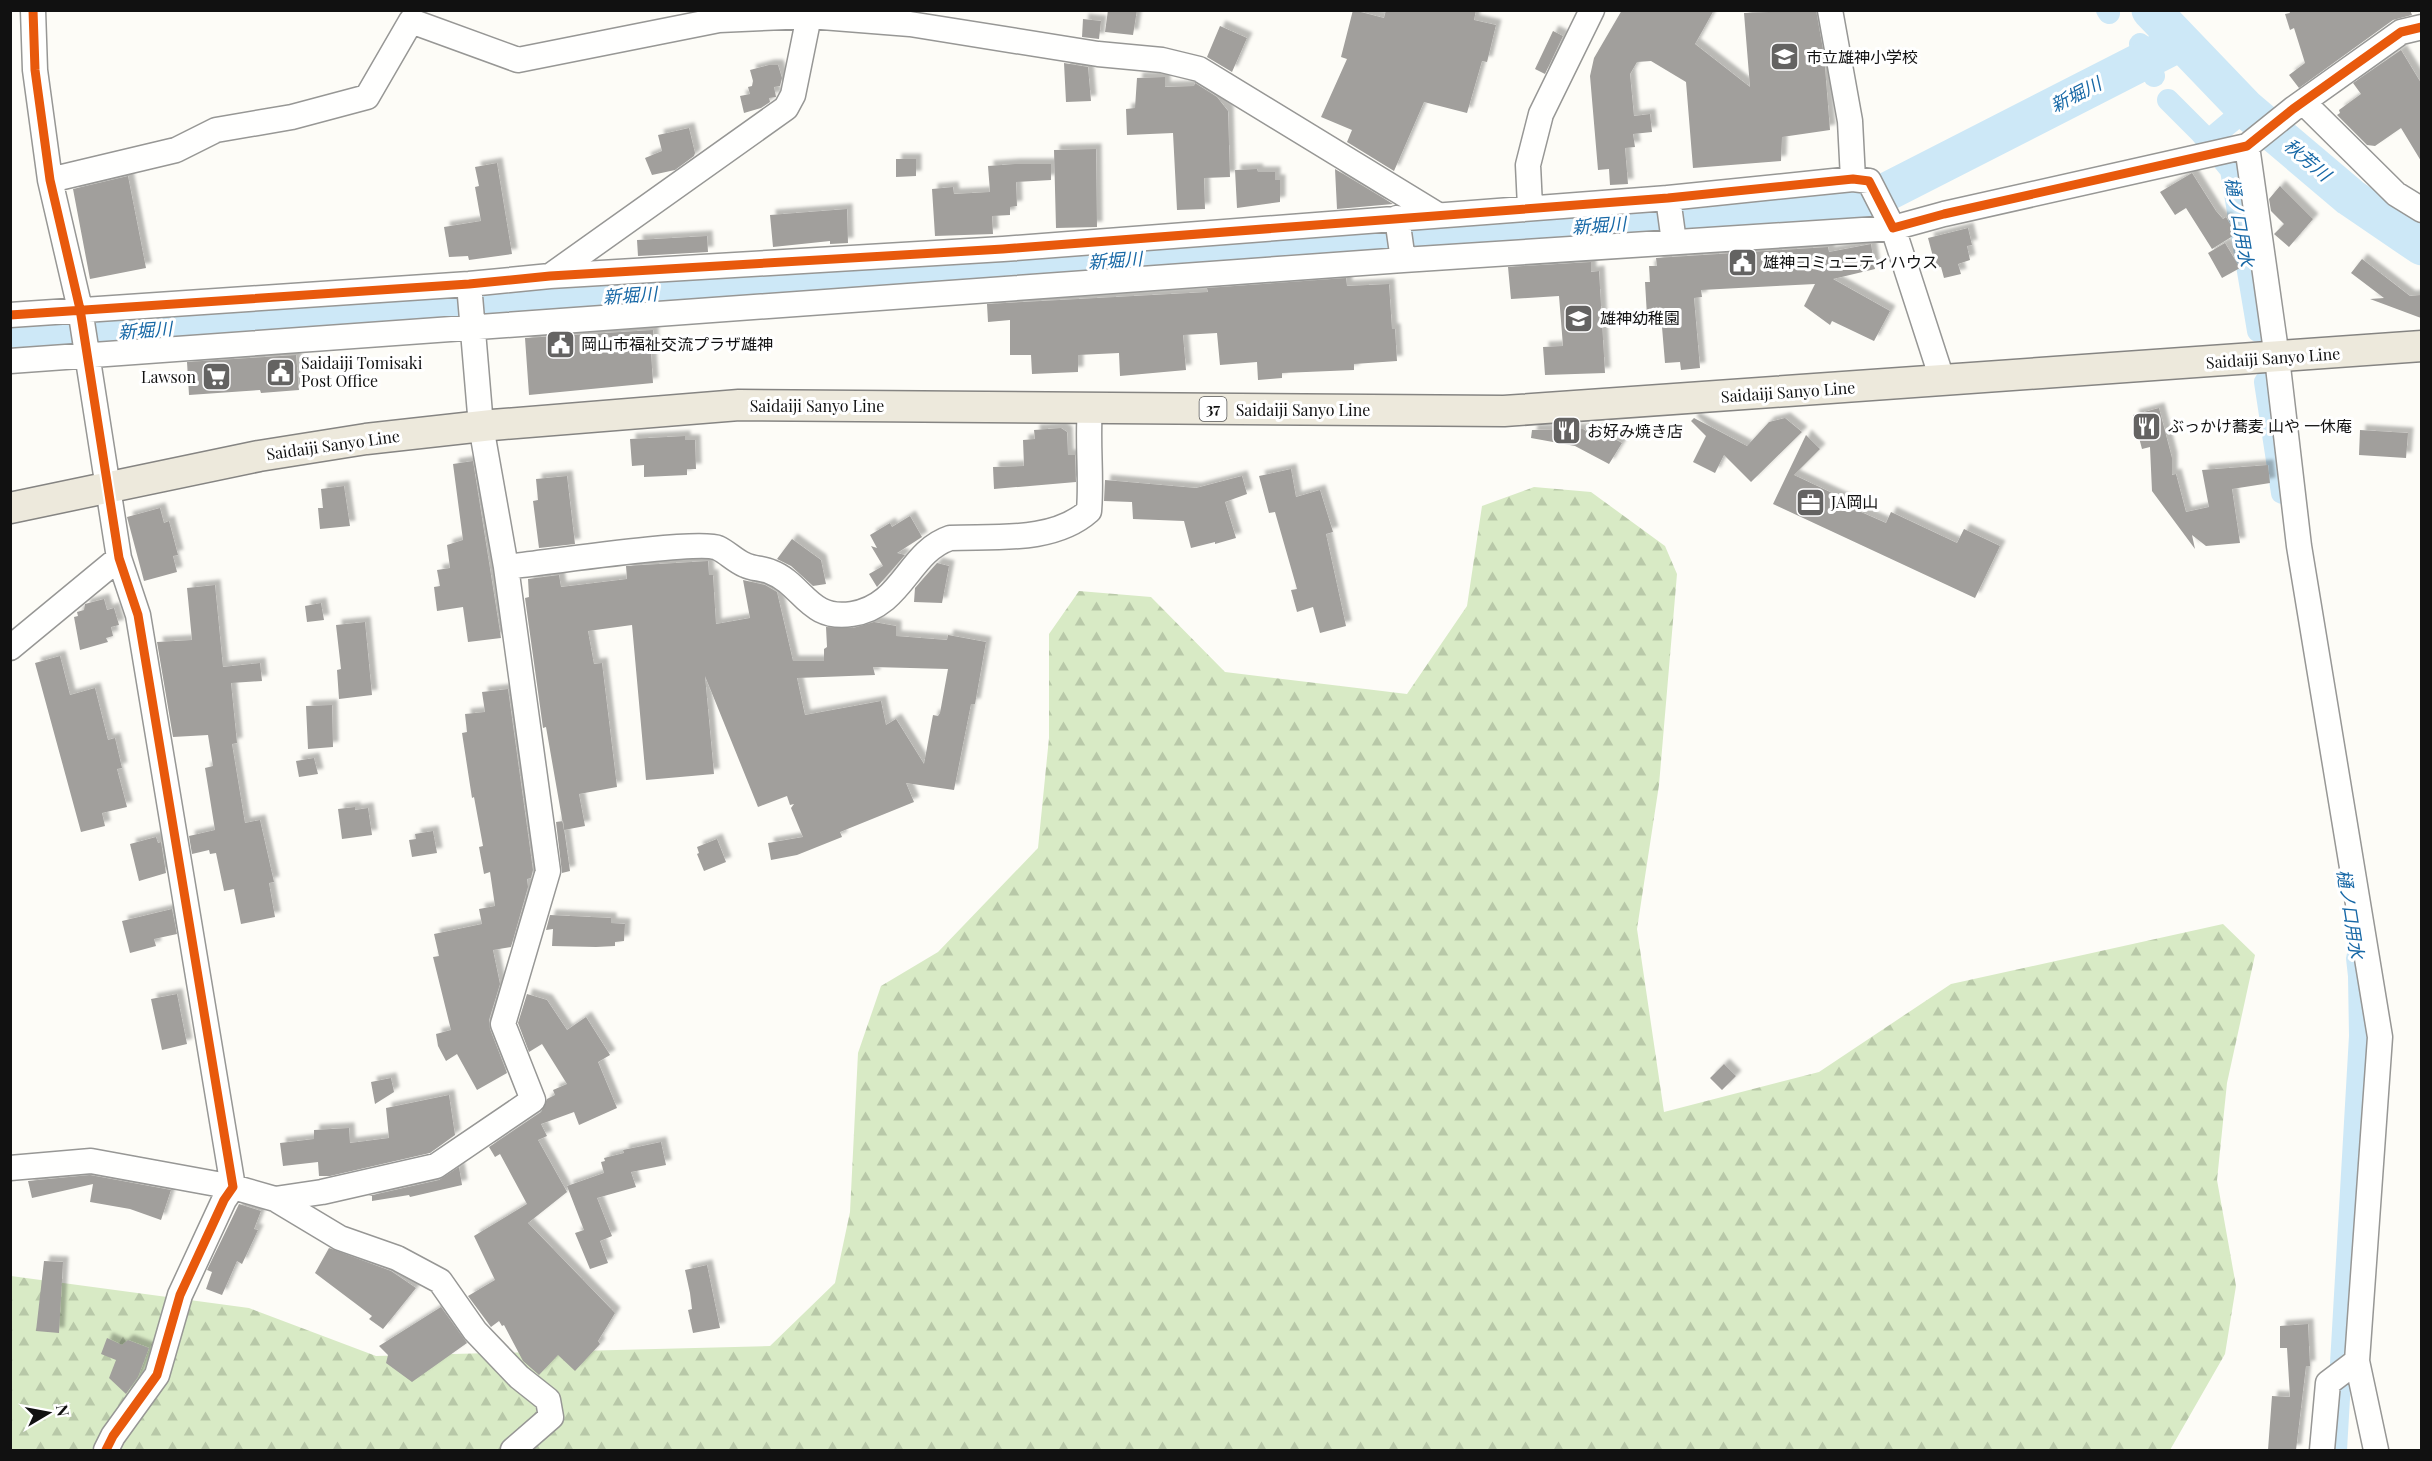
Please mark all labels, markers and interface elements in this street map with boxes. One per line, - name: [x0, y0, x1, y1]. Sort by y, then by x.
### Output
- school or university icon: 市立雄神小学校: [1769, 41, 1801, 73]
- place label: 市立雄神小学校: [1806, 46, 1918, 67]
- water label: 新堀川: [2046, 70, 2107, 117]
- water label: 秋芳川: [2279, 133, 2338, 187]
- water label: 樋ノ口用水: [2220, 175, 2260, 270]
- water label: 新堀川: [1571, 211, 1629, 239]
- water label: 新堀川: [1087, 246, 1145, 274]
- public building icon: 雄神コミュニティハウス: [1726, 246, 1758, 278]
- place label: 雄神コミュニティハウス: [1763, 251, 1938, 272]
- water label: 新堀川: [602, 281, 660, 309]
- school or university icon: 雄神幼稚園: [1563, 302, 1595, 334]
- place label: 雄神幼稚園: [1600, 307, 1680, 328]
- water label: 新堀川: [117, 316, 175, 344]
- public building icon: 岡山市福祉交流プラザ雄神: [544, 328, 576, 360]
- place label: 岡山市福祉交流プラザ雄神: [581, 333, 773, 354]
- street label: Saidaiji Sanyo Line: [2205, 342, 2341, 373]
- place label: Saidaiji Tomisaki Post Office: [301, 352, 423, 391]
- public building icon: Saidaiji Tomisaki Post Office: [264, 356, 296, 388]
- supermarket icon: Lawson: [201, 361, 233, 393]
- place label: Lawson: [141, 366, 196, 387]
- street label: Saidaiji Sanyo Line: [1720, 376, 1856, 407]
- street label: Saidaiji Sanyo Line: [750, 395, 884, 416]
- road number: 37: [1200, 397, 1226, 421]
- street label: Saidaiji Sanyo Line: [1236, 399, 1370, 420]
- restaurant icon: ぶっかけ蕎麦 山や 一休庵: [2131, 410, 2163, 442]
- restaurant icon: お好み焼き店: [1550, 415, 1582, 447]
- place label: ぶっかけ蕎麦 山や 一休庵: [2168, 415, 2352, 436]
- place label: お好み焼き店: [1587, 420, 1683, 441]
- street label: Saidaiji Sanyo Line: [265, 425, 401, 464]
- office icon: JA岡山: [1794, 486, 1826, 518]
- place label: JA岡山: [1830, 491, 1878, 512]
- water label: 樋ノ口用水: [2332, 868, 2370, 962]
- north arrow: [18, 1383, 78, 1443]
- text: N: [52, 1403, 75, 1418]

